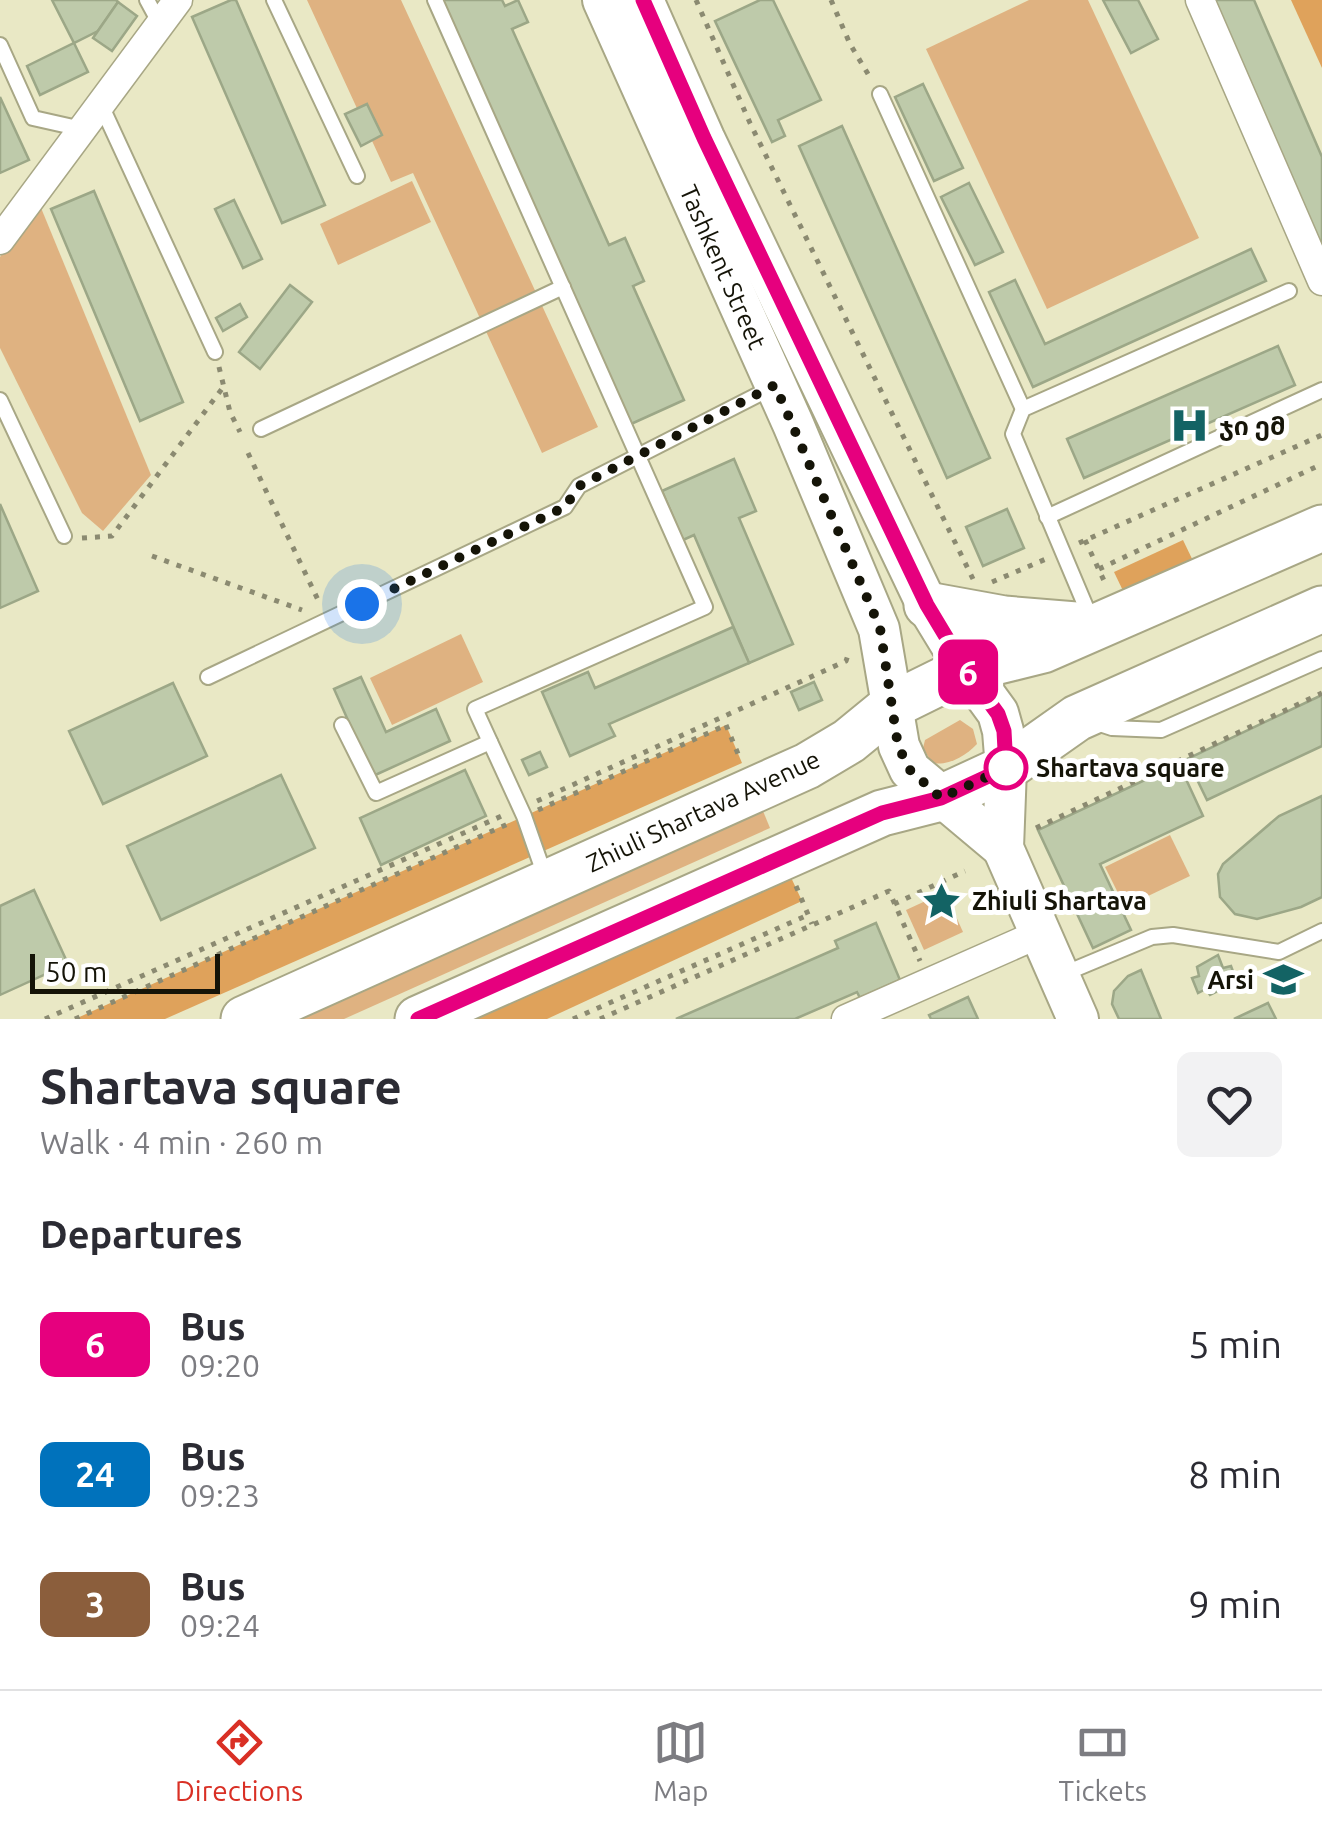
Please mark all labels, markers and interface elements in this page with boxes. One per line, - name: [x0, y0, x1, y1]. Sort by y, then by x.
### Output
- street label: Tashkent Street: [674, 181, 772, 353]
- hospital icon: ჯი ემ: [1168, 405, 1210, 447]
- place label: ჯი ემ: [1219, 412, 1286, 441]
- your location: [337, 579, 387, 629]
- line badge: 6: [936, 640, 1000, 704]
- text: 6: [958, 652, 978, 692]
- street label: Zhiuli Shartava Avenue: [582, 745, 824, 877]
- marker: Shartava square: [985, 747, 1027, 789]
- place label: Shartava square: [1036, 754, 1225, 782]
- place icon: Zhiuli Shartava: [921, 880, 963, 922]
- place label: Zhiuli Shartava: [972, 887, 1147, 915]
- scale bar: [30, 949, 220, 994]
- text: 50 m: [45, 956, 107, 987]
- school or university icon: Arsi: [1263, 959, 1305, 1001]
- place label: Arsi: [1207, 966, 1254, 994]
- button: heart: [1177, 1052, 1282, 1157]
- text: Shartava square: [40, 1059, 402, 1113]
- text: Walk · 4 min · 260 m: [40, 1124, 323, 1160]
- text: Departures: [40, 1213, 242, 1255]
- text: Bus: [180, 1305, 245, 1347]
- text: 5 min: [1188, 1323, 1282, 1365]
- text: 6: [85, 1324, 105, 1364]
- text: 09:20: [180, 1347, 260, 1383]
- text: Bus: [180, 1435, 245, 1477]
- text: 8 min: [1188, 1453, 1282, 1495]
- text: 24: [75, 1454, 115, 1494]
- text: 09:23: [180, 1477, 260, 1513]
- text: Bus: [180, 1565, 245, 1607]
- text: 9 min: [1188, 1583, 1282, 1625]
- text: 3: [85, 1584, 105, 1624]
- text: 09:24: [180, 1607, 260, 1643]
- tab: Directions: [175, 1715, 303, 1806]
- tab: Map: [653, 1715, 708, 1806]
- tab: Tickets: [1059, 1715, 1147, 1806]

